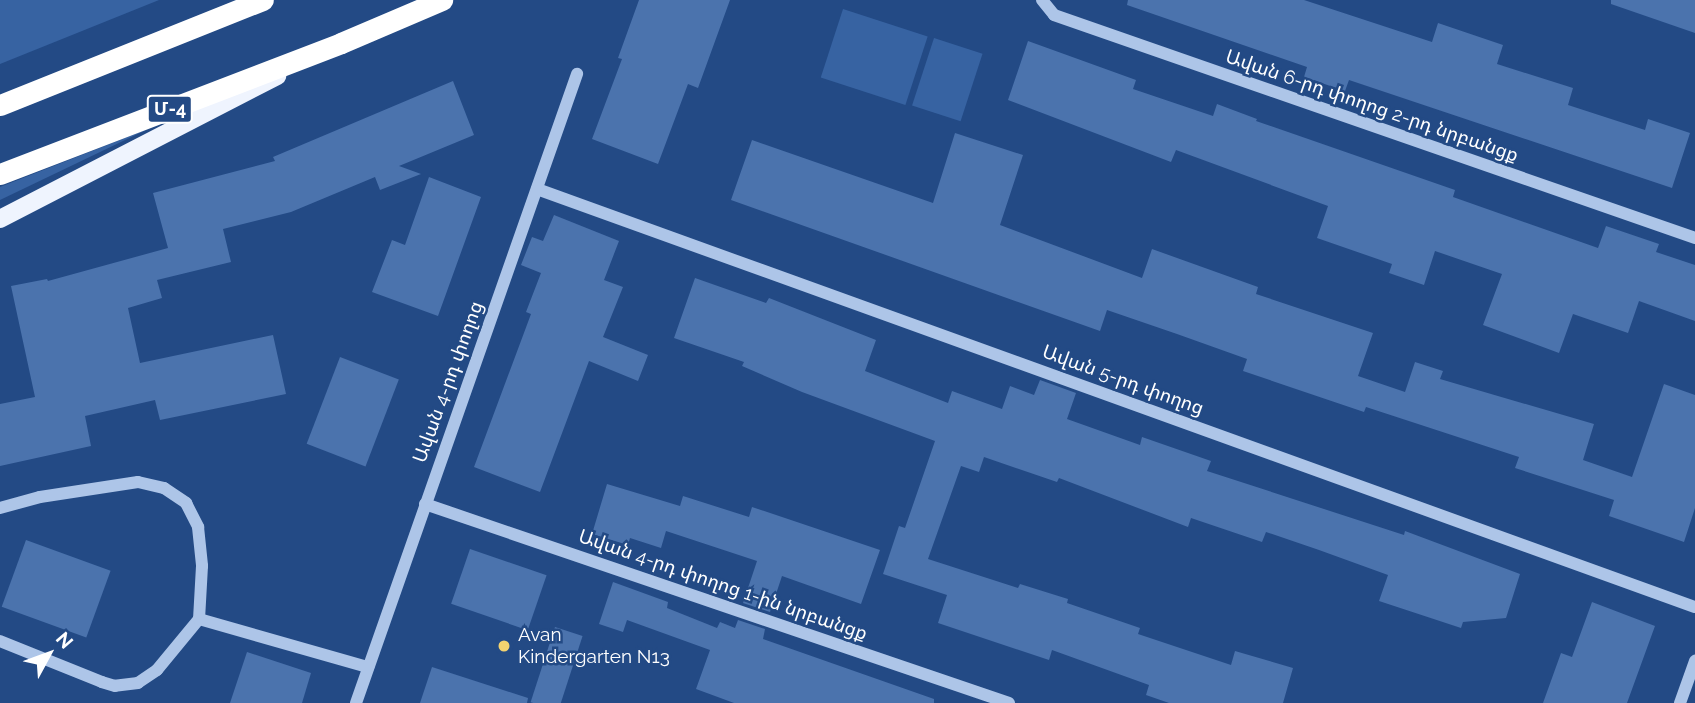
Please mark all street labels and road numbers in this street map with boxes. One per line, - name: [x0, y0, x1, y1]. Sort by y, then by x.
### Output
- street label: Ավան 6-րդ փողոց 2-րդ նրբանցք: [1223, 45, 1521, 167]
- road number: Մ-4: [146, 94, 194, 124]
- street label: Ավան 4-րդ փողոց: [408, 298, 488, 466]
- street label: Ավան 5-րդ փողոց: [1039, 340, 1207, 420]
- street label: Ավան 4-րդ փողոց 1-ին նրբանցք: [575, 525, 871, 645]

